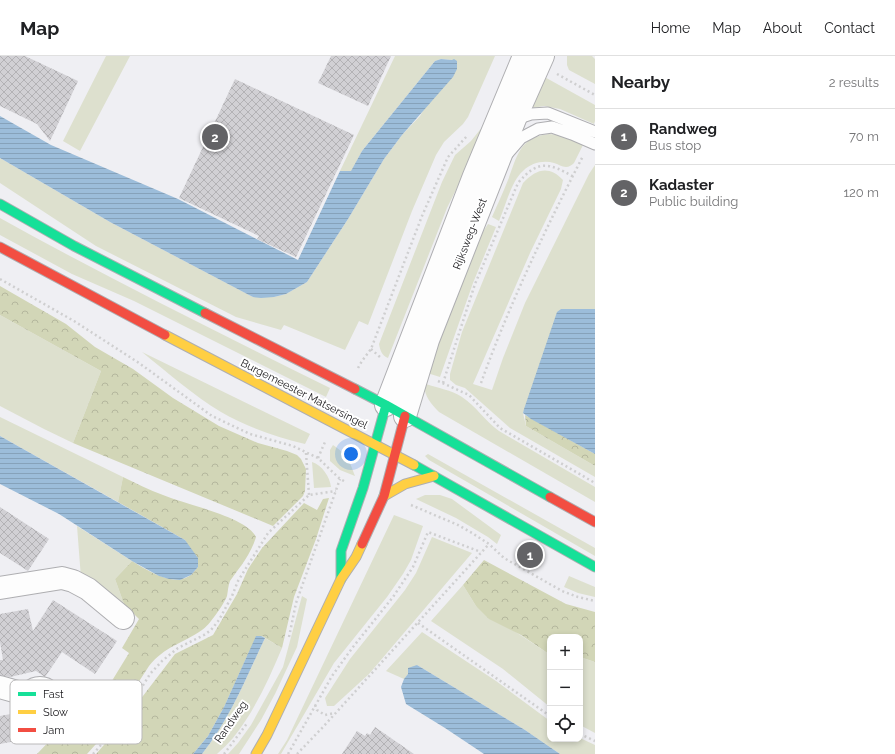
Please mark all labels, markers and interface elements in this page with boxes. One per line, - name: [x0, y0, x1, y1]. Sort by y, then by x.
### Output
- text: Map: [20, 17, 59, 39]
- text: Home: [651, 20, 690, 36]
- text: Map: [712, 20, 741, 36]
- text: About: [763, 20, 802, 36]
- text: Contact: [824, 20, 875, 36]
- text: Nearby: [611, 72, 670, 92]
- text: 2 results: [829, 75, 879, 90]
- text: Randweg: [649, 120, 717, 138]
- pin: 2: [202, 122, 228, 152]
- text: 1: [621, 129, 627, 144]
- text: 70 m: [849, 129, 879, 144]
- text: Bus stop: [649, 138, 701, 153]
- text: Kadaster: [649, 176, 714, 194]
- text: 2: [620, 185, 628, 200]
- text: 120 m: [843, 185, 879, 200]
- text: Public building: [649, 194, 738, 209]
- street label: Rijksweg-West: [450, 196, 490, 272]
- street label: Burgemeester Matsersingel: [238, 356, 370, 432]
- your location: [341, 444, 361, 464]
- pin: 1: [517, 540, 543, 570]
- map controls: [547, 634, 583, 742]
- button: +: [547, 634, 583, 670]
- button: −: [547, 670, 583, 706]
- legend: [10, 680, 142, 744]
- text: Fast: [43, 688, 64, 701]
- street label: Randweg: [212, 698, 250, 746]
- text: Slow: [43, 706, 68, 719]
- button: locate: [547, 706, 583, 742]
- text: Jam: [43, 724, 64, 737]

